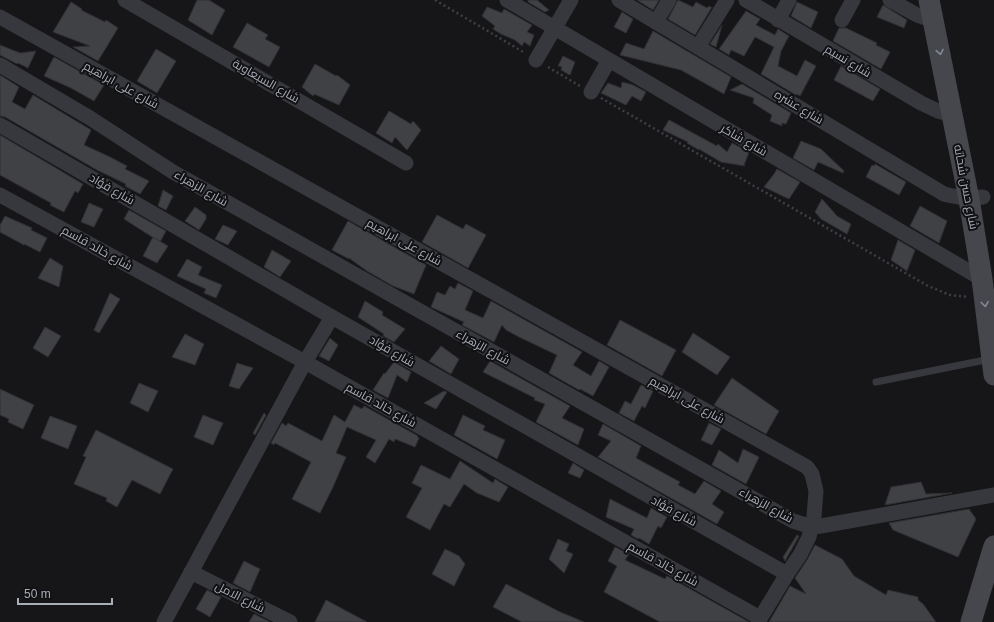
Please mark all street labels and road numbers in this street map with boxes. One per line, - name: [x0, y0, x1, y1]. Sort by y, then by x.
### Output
- street label: شارع نسيم: [822, 42, 874, 81]
- street label: شارع السبعاوية: [230, 56, 302, 107]
- street label: شارع على ابراهيم: [80, 59, 161, 112]
- street label: شارع عشره: [772, 87, 826, 128]
- street label: شارع شاكر: [717, 121, 770, 160]
- street label: شارع حسن شحاته: [950, 144, 981, 231]
- street label: شارع الزهراء: [171, 167, 230, 210]
- street label: شارع فؤاد: [86, 170, 137, 208]
- street label: شارع على ابراهيم: [363, 216, 444, 269]
- street label: شارع خالد قاسم: [59, 223, 135, 274]
- street label: شارع الزهراء: [453, 326, 513, 368]
- street label: شارع فؤاد: [366, 332, 417, 370]
- street label: شارع على ابراهيم: [646, 374, 727, 427]
- street label: شارع خالد قاسم: [343, 380, 419, 431]
- street label: شارع الزهراء: [736, 484, 796, 526]
- street label: شارع فؤاد: [648, 493, 699, 530]
- street label: شارع خالد قاسم: [625, 539, 701, 590]
- street label: شارع الامل: [212, 579, 267, 616]

